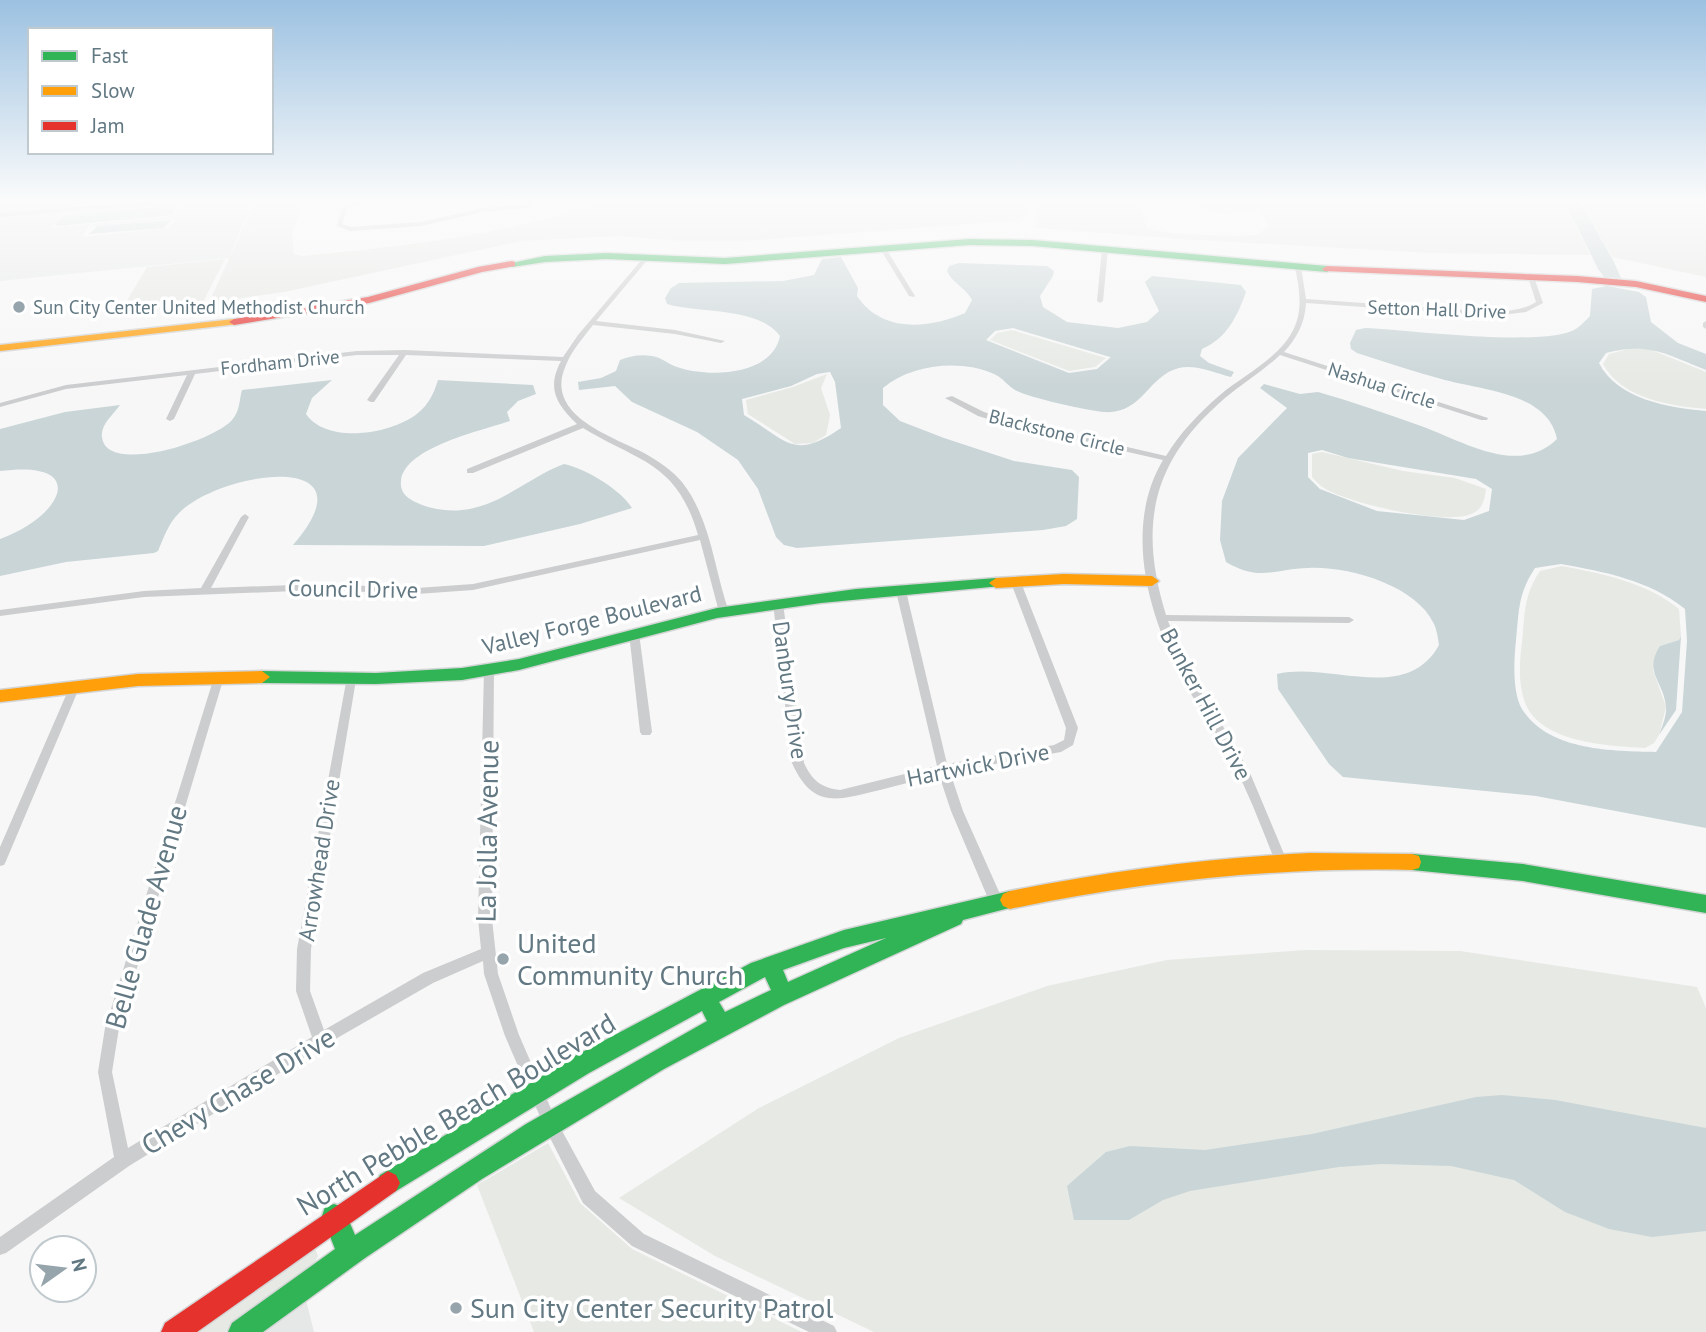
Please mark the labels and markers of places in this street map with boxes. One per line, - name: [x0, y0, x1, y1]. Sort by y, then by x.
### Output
- place label: Sun City Center United Methodist Church: [33, 295, 365, 319]
- marker: Sun City Center United Methodist Church: [11, 299, 27, 315]
- place label: United Community Church: [517, 924, 743, 993]
- marker: United Community Church: [495, 951, 511, 967]
- place label: Sun City Center Security Patrol: [470, 1289, 834, 1326]
- marker: Sun City Center Security Patrol: [448, 1300, 464, 1316]

